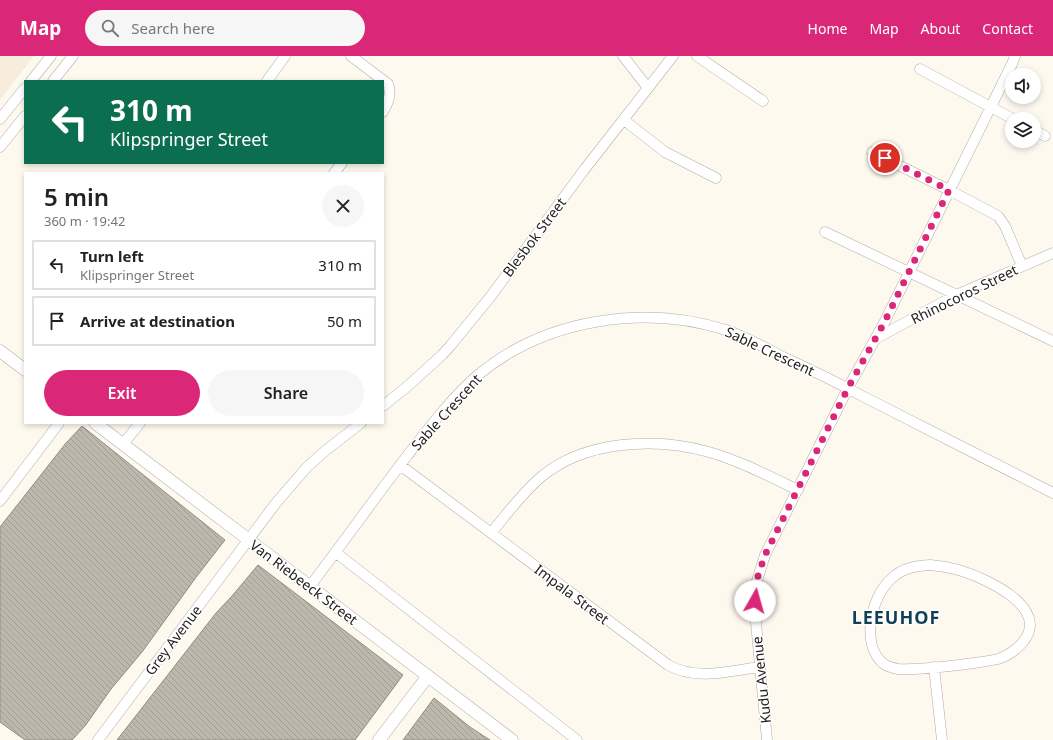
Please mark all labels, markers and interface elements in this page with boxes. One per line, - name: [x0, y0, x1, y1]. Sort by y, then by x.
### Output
- search box: [85, 10, 365, 46]
- text: Map: [20, 15, 61, 41]
- icon: search: [99, 17, 121, 39]
- text: Search here: [131, 18, 215, 38]
- text: Home: [808, 19, 847, 38]
- text: Map: [869, 19, 899, 38]
- text: About: [921, 19, 960, 38]
- text: Contact: [982, 19, 1033, 38]
- map controls: [1005, 68, 1041, 148]
- button: sound: [1005, 68, 1041, 104]
- text: 310 m: [110, 91, 193, 129]
- icon: left: [44, 96, 96, 148]
- button: layers: [1005, 112, 1041, 148]
- text: Klipspringer Street: [110, 127, 268, 151]
- pin: [868, 141, 902, 175]
- icon: arrive: [874, 147, 896, 169]
- text: 5 min: [44, 180, 109, 213]
- button: close: [322, 185, 364, 227]
- street label: Blesbok Street: [498, 194, 570, 280]
- text: 360 m · 19:42: [44, 212, 125, 230]
- text: Turn left: [80, 246, 144, 266]
- icon: left: [46, 254, 68, 276]
- text: 310 m: [318, 255, 362, 275]
- street label: Rhinocoros Street: [907, 260, 1021, 328]
- text: Klipspringer Street: [80, 266, 194, 284]
- icon: arrive: [46, 310, 68, 332]
- text: Arrive at destination: [80, 311, 235, 331]
- text: 50 m: [327, 311, 362, 331]
- street label: Sable Crescent: [722, 322, 818, 380]
- button: Exit: [44, 370, 200, 416]
- button: Share: [208, 370, 364, 416]
- street label: Sable Crescent: [407, 370, 485, 454]
- street label: Van Riebeeck Street: [246, 535, 362, 629]
- street label: Impala Street: [531, 560, 613, 628]
- position arrow: [734, 580, 776, 622]
- street label: Grey Avenue: [140, 601, 206, 679]
- district label: LEEUHOF: [852, 605, 940, 629]
- street label: Kudu Avenue: [747, 635, 775, 724]

